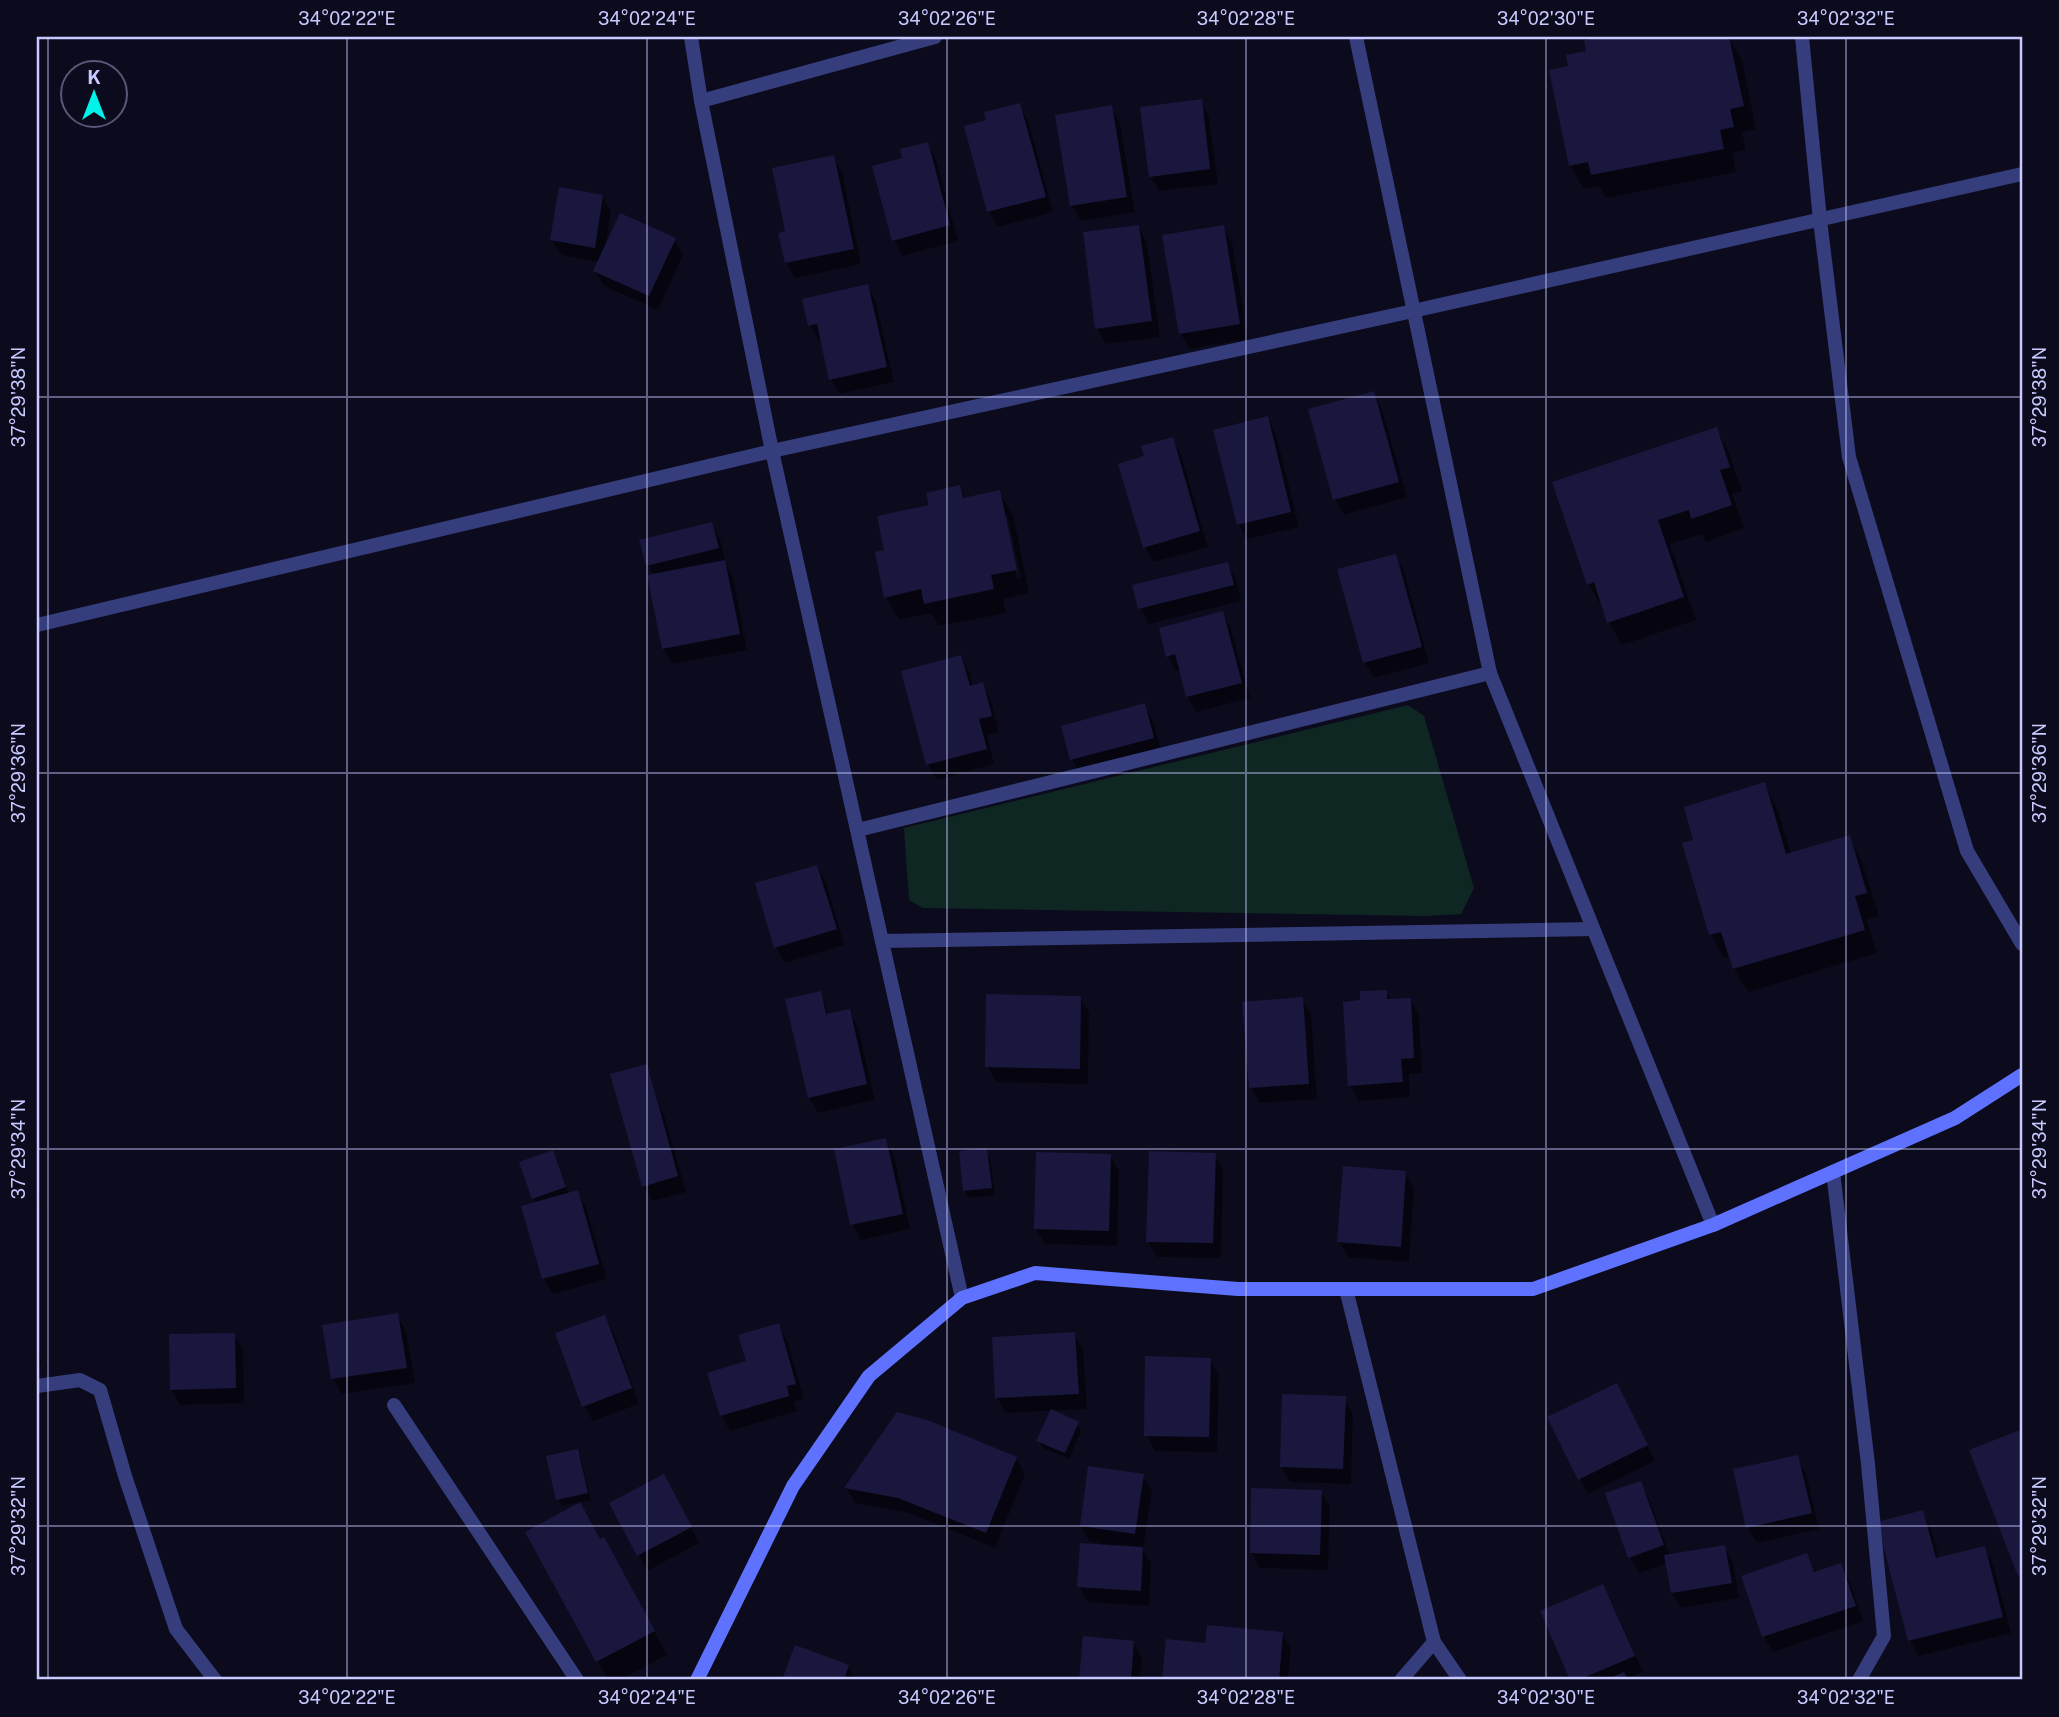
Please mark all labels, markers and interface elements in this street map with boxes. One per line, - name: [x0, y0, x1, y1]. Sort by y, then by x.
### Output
- text: 34°02'22"E: [298, 8, 396, 29]
- text: 34°02'24"E: [598, 8, 696, 29]
- text: 34°02'26"E: [898, 8, 996, 29]
- text: 34°02'28"E: [1197, 8, 1295, 29]
- text: 34°02'30"E: [1497, 8, 1595, 29]
- text: 34°02'32"E: [1797, 8, 1895, 29]
- north arrow: [60, 60, 130, 130]
- text: K: [87, 66, 101, 88]
- text: 37°29'38"N: [8, 347, 29, 447]
- text: 37°29'38"N: [2029, 347, 2050, 447]
- text: 37°29'36"N: [8, 723, 29, 823]
- text: 37°29'36"N: [2029, 723, 2050, 823]
- text: 37°29'34"N: [8, 1099, 29, 1199]
- text: 37°29'34"N: [2029, 1099, 2050, 1199]
- text: 37°29'32"N: [8, 1476, 29, 1576]
- text: 37°29'32"N: [2029, 1476, 2050, 1576]
- text: 34°02'22"E: [298, 1687, 396, 1708]
- text: 34°02'24"E: [598, 1687, 696, 1708]
- text: 34°02'26"E: [898, 1687, 996, 1708]
- text: 34°02'28"E: [1197, 1687, 1295, 1708]
- text: 34°02'30"E: [1497, 1687, 1595, 1708]
- text: 34°02'32"E: [1797, 1687, 1895, 1708]

